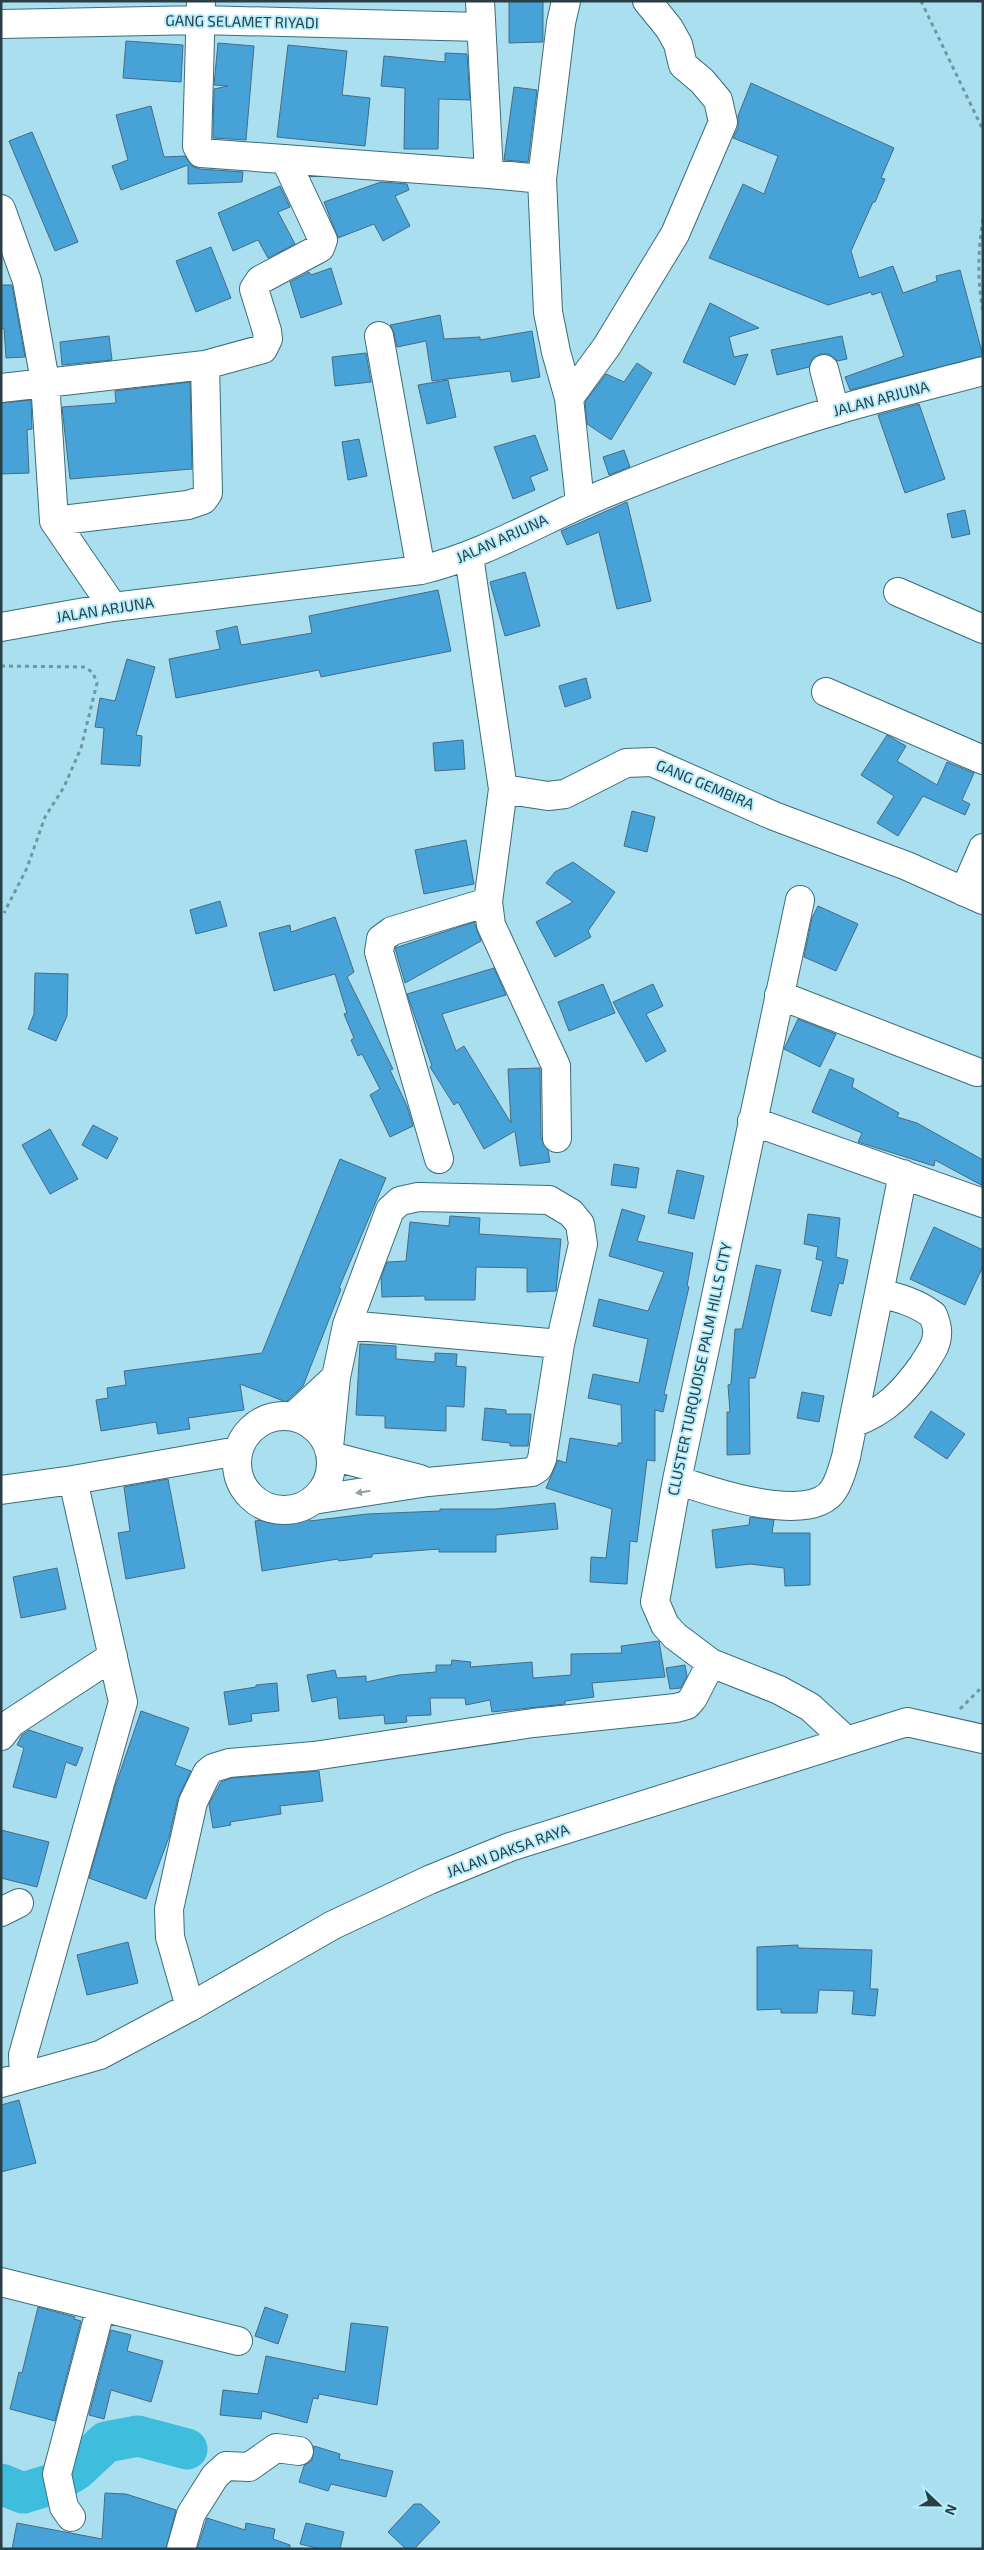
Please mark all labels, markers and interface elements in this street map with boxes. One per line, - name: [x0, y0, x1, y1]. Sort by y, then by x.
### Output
- street label: GANG SELAMET RIYADI: [165, 11, 319, 31]
- street label: JALAN ARJUNA: [831, 376, 931, 419]
- street label: JALAN ARJUNA: [453, 510, 551, 566]
- street label: JALAN ARJUNA: [55, 592, 156, 626]
- street label: GANG GEMBIRA: [654, 755, 758, 813]
- street label: CLUSTER TURQUOISE PALM HILLS CITY: [663, 1240, 736, 1497]
- one-way arrow: [355, 1488, 371, 1496]
- street label: JALAN DAKSA RAYA: [444, 1819, 572, 1881]
- north arrow: [914, 2480, 964, 2530]
- text: N: [942, 2502, 961, 2518]

